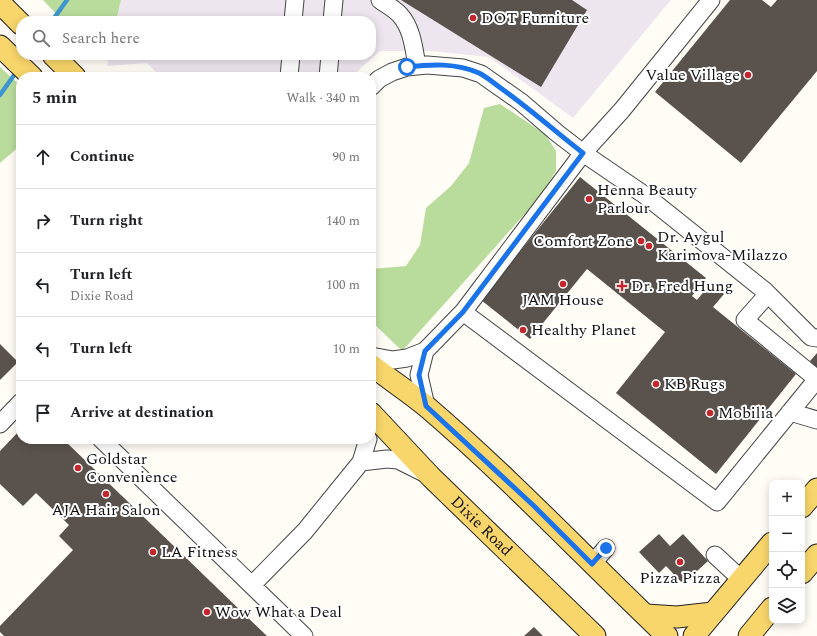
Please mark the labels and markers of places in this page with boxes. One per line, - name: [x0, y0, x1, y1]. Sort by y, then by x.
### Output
- place label: DOT Furniture: [481, 6, 589, 30]
- marker: DOT Furniture: [468, 13, 478, 23]
- place label: Value Village: [645, 63, 740, 87]
- marker: Value Village: [743, 70, 753, 80]
- place label: Henna Beauty Parlour: [597, 178, 698, 220]
- marker: Henna Beauty Parlour: [584, 194, 594, 204]
- place label: Dr. Aygul Karimova-Milazzo: [657, 225, 788, 267]
- place label: Comfort Zone: [533, 229, 633, 253]
- marker: Comfort Zone: [636, 236, 646, 246]
- marker: Dr. Aygul Karimova-Milazzo: [644, 241, 654, 251]
- place label: Dr. Fred Hung: [631, 274, 733, 298]
- marker: JAM House: [558, 279, 568, 289]
- marker: Dr. Fred Hung: [616, 280, 628, 292]
- place label: JAM House: [522, 288, 604, 312]
- place label: Healthy Planet: [531, 318, 637, 342]
- marker: Healthy Planet: [518, 325, 528, 335]
- place label: KB Rugs: [664, 372, 725, 396]
- marker: KB Rugs: [651, 379, 661, 389]
- place label: Mobilia: [718, 401, 774, 425]
- marker: Mobilia: [705, 408, 715, 418]
- place label: Goldstar Convenience: [86, 447, 178, 489]
- marker: Goldstar Convenience: [73, 463, 83, 473]
- marker: AJA Hair Salon: [101, 489, 111, 499]
- place label: AJA Hair Salon: [52, 498, 160, 522]
- place label: LA Fitness: [161, 540, 238, 564]
- marker: LA Fitness: [148, 547, 158, 557]
- marker: Pizza Pizza: [675, 557, 685, 567]
- place label: Pizza Pizza: [640, 566, 721, 590]
- place label: Wow What a Deal: [215, 600, 342, 624]
- marker: Wow What a Deal: [202, 607, 212, 617]

